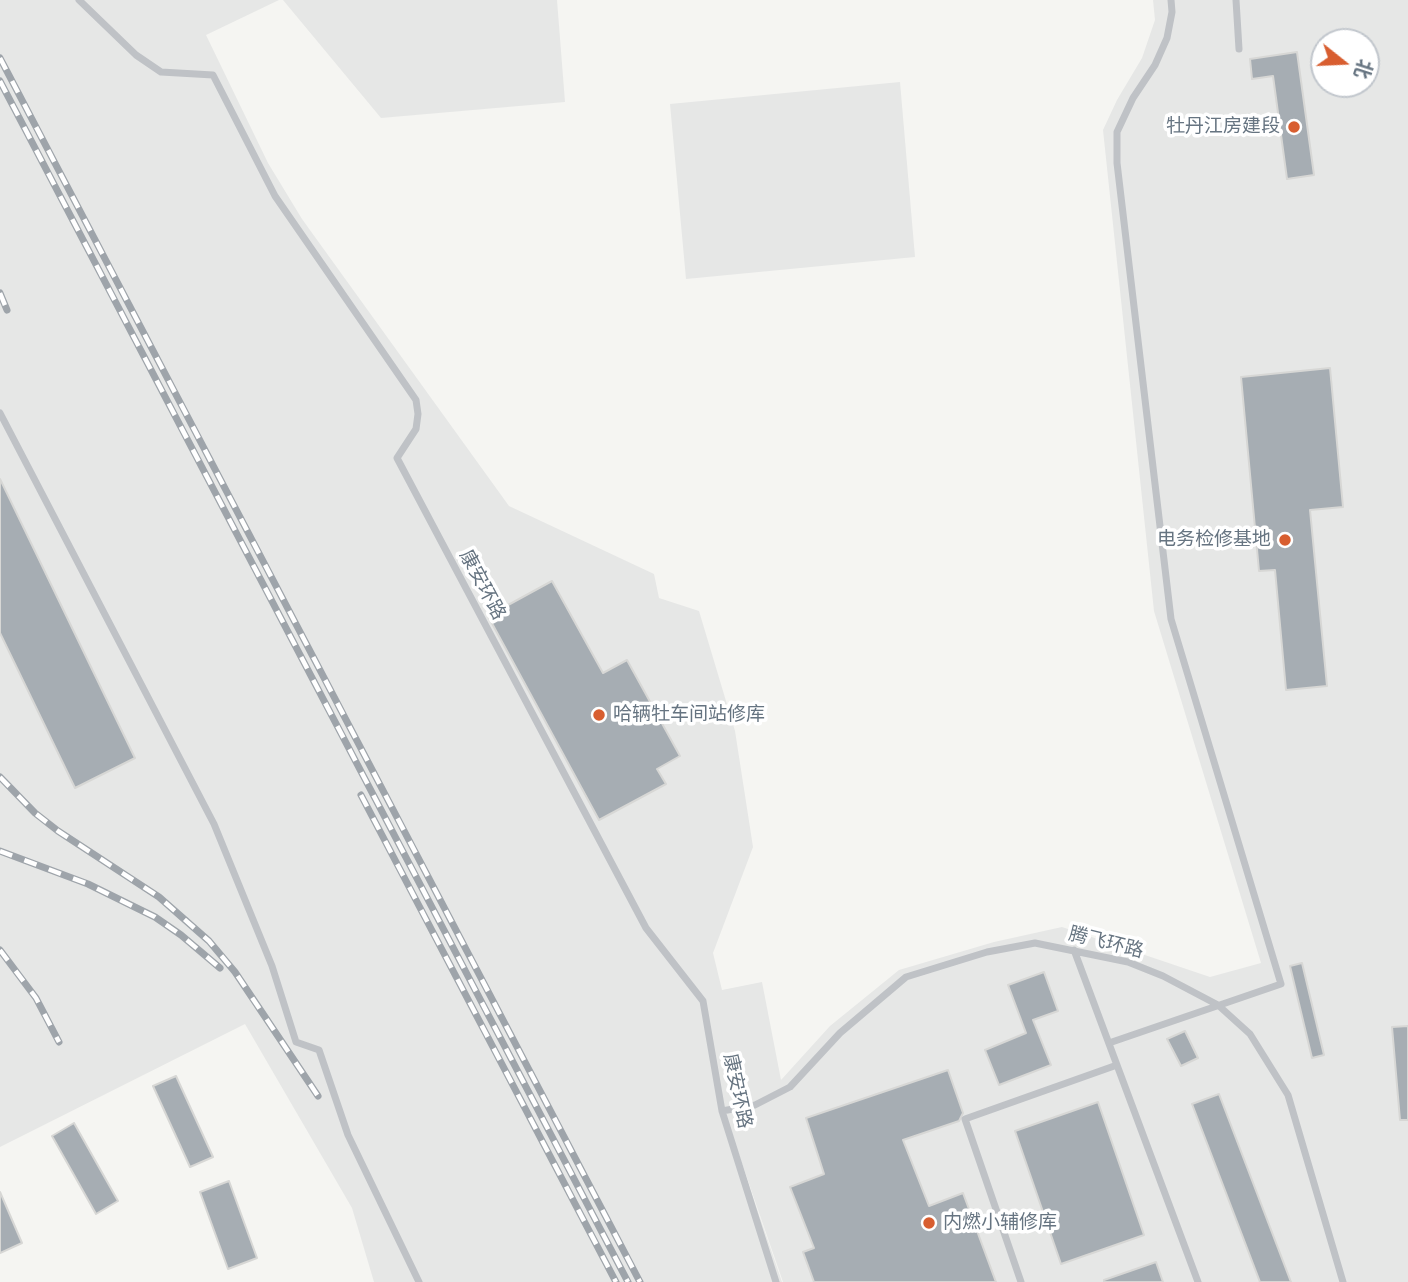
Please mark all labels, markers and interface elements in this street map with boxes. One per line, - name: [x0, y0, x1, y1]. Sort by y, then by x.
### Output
- north arrow: [1310, 28, 1380, 98]
- text: 北: [1350, 56, 1377, 82]
- place label: 牡丹江房建段: [1166, 116, 1280, 138]
- marker: 牡丹江房建段: [1286, 119, 1302, 135]
- place label: 电务检修基地: [1157, 529, 1271, 551]
- marker: 电务检修基地: [1277, 532, 1293, 548]
- street label: 康安环路: [454, 546, 510, 624]
- place label: 哈辆牡车间站修库: [613, 704, 765, 726]
- marker: 哈辆牡车间站修库: [591, 707, 607, 723]
- street label: 腾飞环路: [1066, 923, 1146, 963]
- street label: 康安环路: [718, 1051, 756, 1131]
- place label: 内燃小辅修库: [943, 1212, 1057, 1234]
- marker: 内燃小辅修库: [921, 1215, 937, 1231]

